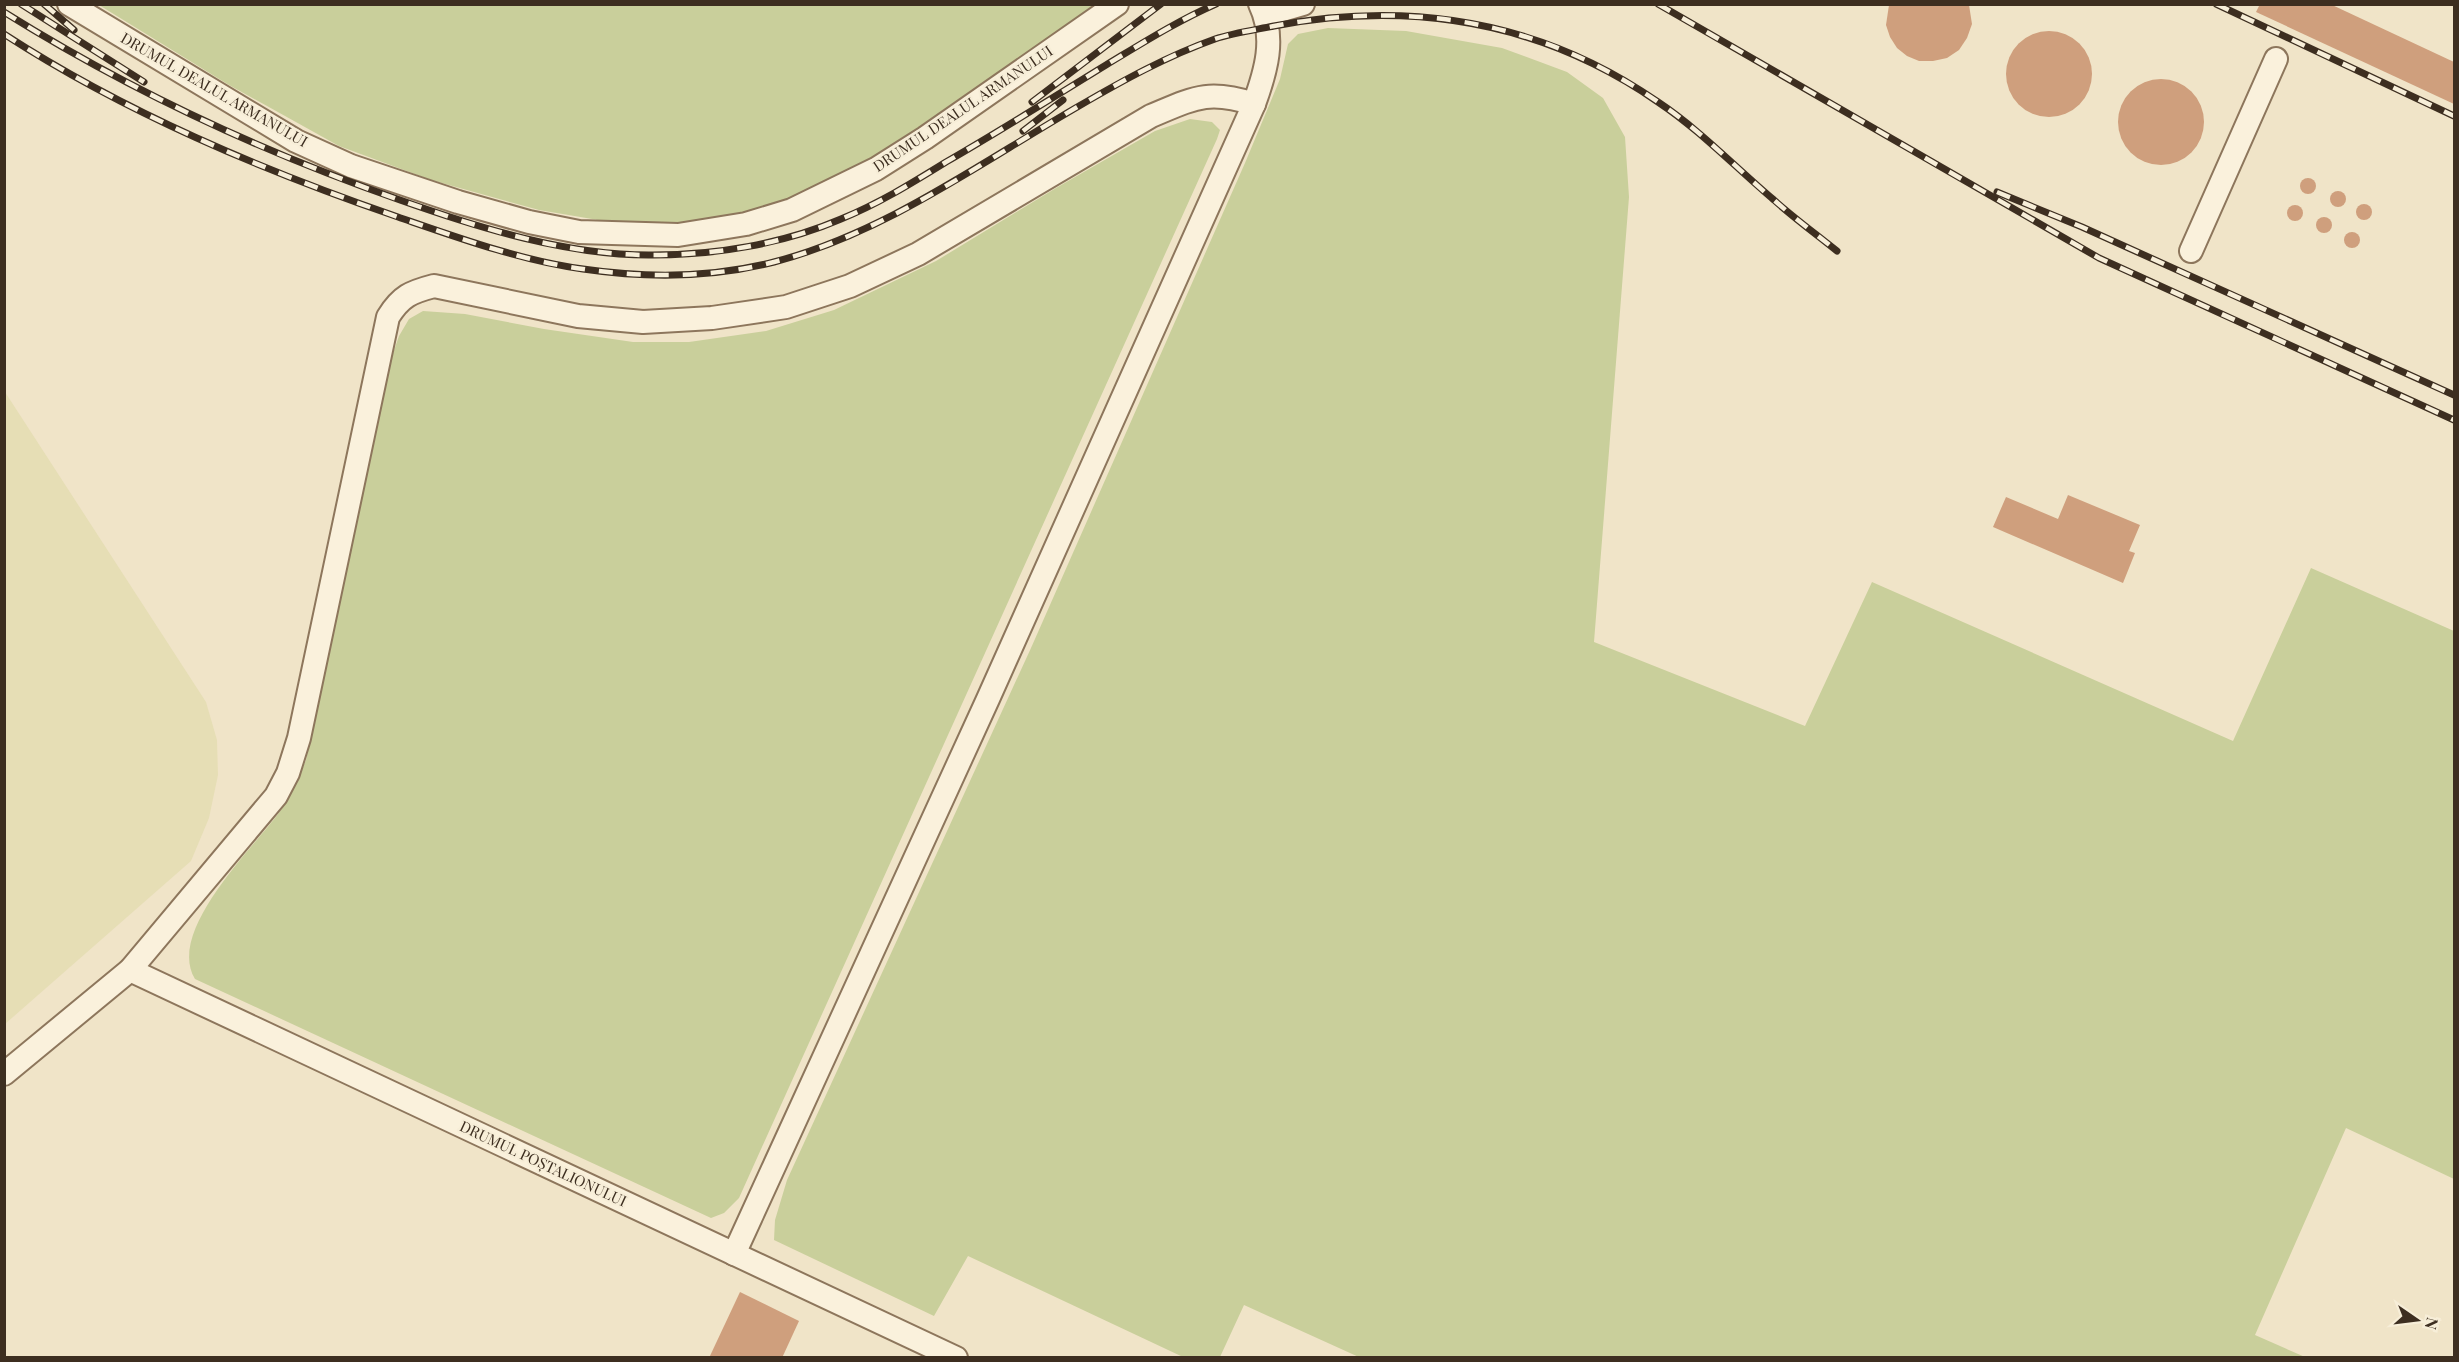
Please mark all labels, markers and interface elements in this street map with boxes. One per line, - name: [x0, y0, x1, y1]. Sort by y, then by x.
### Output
- street label: DRUMUL DEALUL ARMANULUI: [117, 27, 312, 151]
- street label: DRUMUL DEALUL ARMANULUI: [869, 40, 1056, 176]
- street label: DRUMUL POȘTALIONULUI: [457, 1116, 630, 1211]
- north arrow: [2387, 1290, 2447, 1350]
- text: N: [2420, 1316, 2444, 1332]

